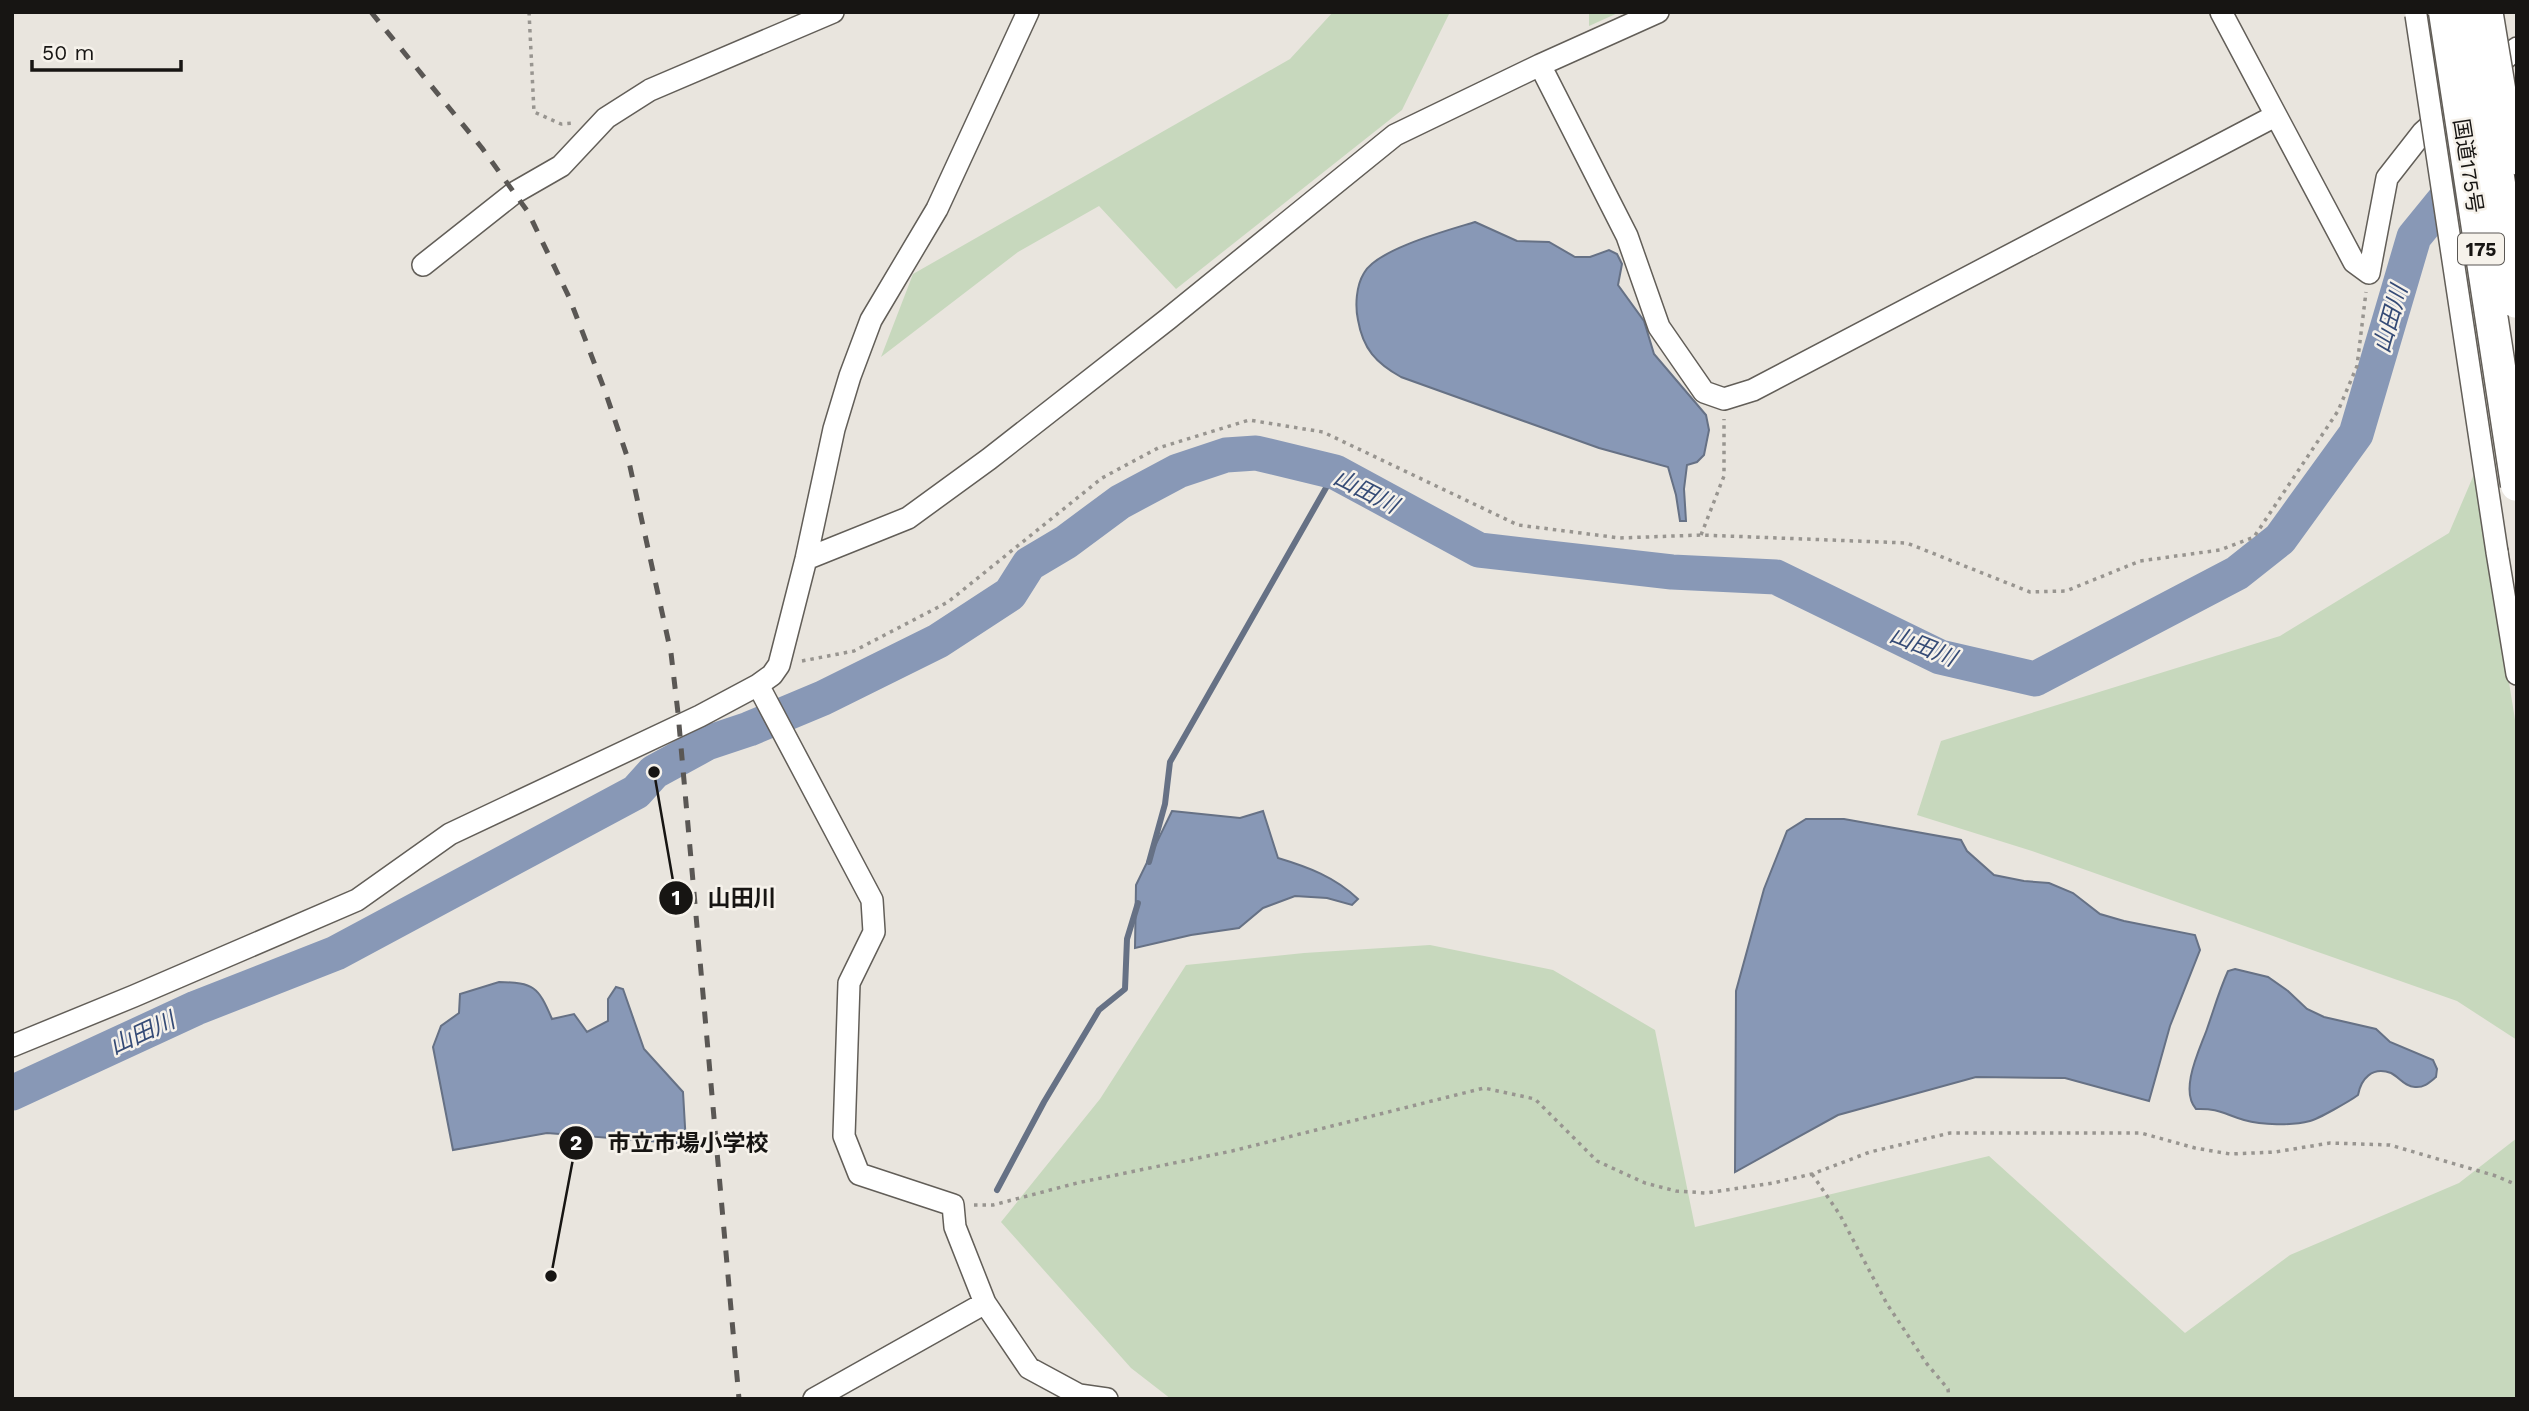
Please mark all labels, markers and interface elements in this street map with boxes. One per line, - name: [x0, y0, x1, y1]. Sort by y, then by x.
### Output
- scale bar: [32, 28, 180, 72]
- text: 50 m: [42, 40, 94, 65]
- street label: 国道175号: [2449, 117, 2488, 215]
- road number: 175: [2458, 233, 2504, 264]
- water label: 山田川: [2368, 279, 2414, 356]
- water label: 山田川: [1329, 464, 1405, 520]
- water label: 山田川: [1886, 621, 1963, 673]
- callout: 山田川: [659, 876, 791, 920]
- text: 1: [671, 885, 681, 910]
- text: 山田川: [708, 885, 777, 912]
- water label: 山田川: [105, 1005, 182, 1060]
- callout: 市立市場小学校: [558, 1121, 782, 1165]
- text: 2: [570, 1130, 582, 1155]
- text: 市立市場小学校: [608, 1130, 769, 1157]

